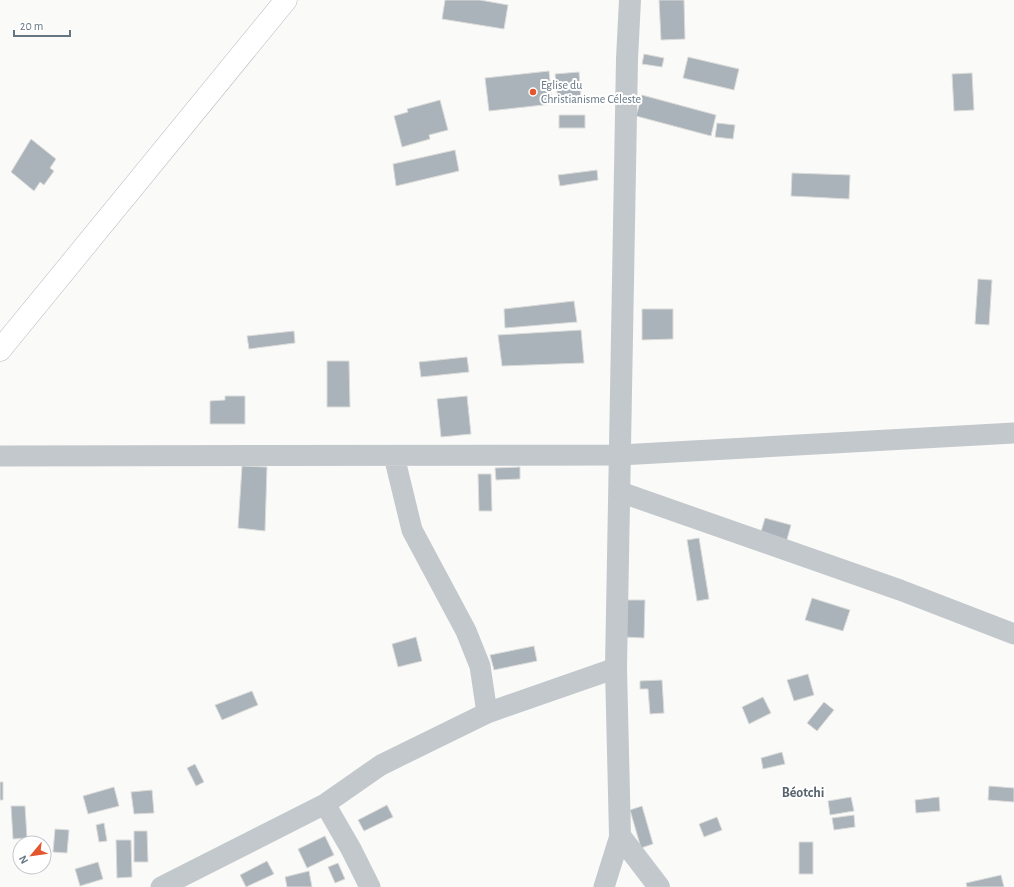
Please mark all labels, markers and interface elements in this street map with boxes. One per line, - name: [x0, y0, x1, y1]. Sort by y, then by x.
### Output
- scale bar: [14, 12, 70, 38]
- text: 20 m: [20, 20, 43, 32]
- place label: Eglise du Christianisme Céleste: [541, 79, 641, 105]
- marker: Eglise du Christianisme Céleste: [528, 87, 538, 97]
- district label: Béotchi: [782, 786, 824, 800]
- north arrow: [12, 835, 52, 875]
- text: N: [17, 854, 30, 866]

